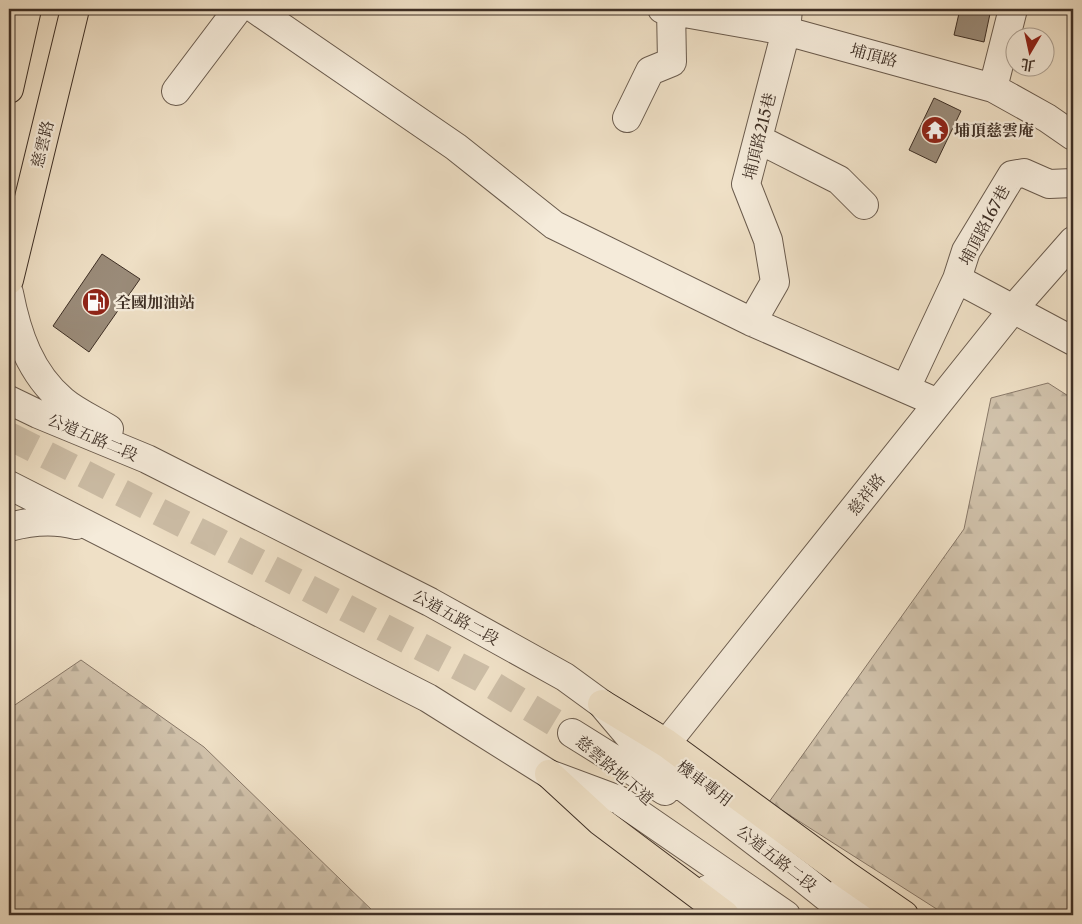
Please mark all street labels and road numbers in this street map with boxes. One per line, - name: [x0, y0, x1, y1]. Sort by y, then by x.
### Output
- street label: 埔頂路: [848, 39, 900, 71]
- street label: 埔頂路215巷: [739, 91, 779, 181]
- street label: 慈雲路: [26, 118, 58, 170]
- street label: 埔頂路167巷: [955, 182, 1013, 268]
- street label: 公道五路二段: [45, 409, 141, 465]
- street label: 慈祥路: [843, 469, 889, 519]
- street label: 公道五路二段: [409, 585, 503, 649]
- street label: 慈雲路地下道: [572, 731, 658, 809]
- street label: 機車專用: [673, 756, 737, 810]
- street label: 公道五路二段: [733, 821, 821, 895]

